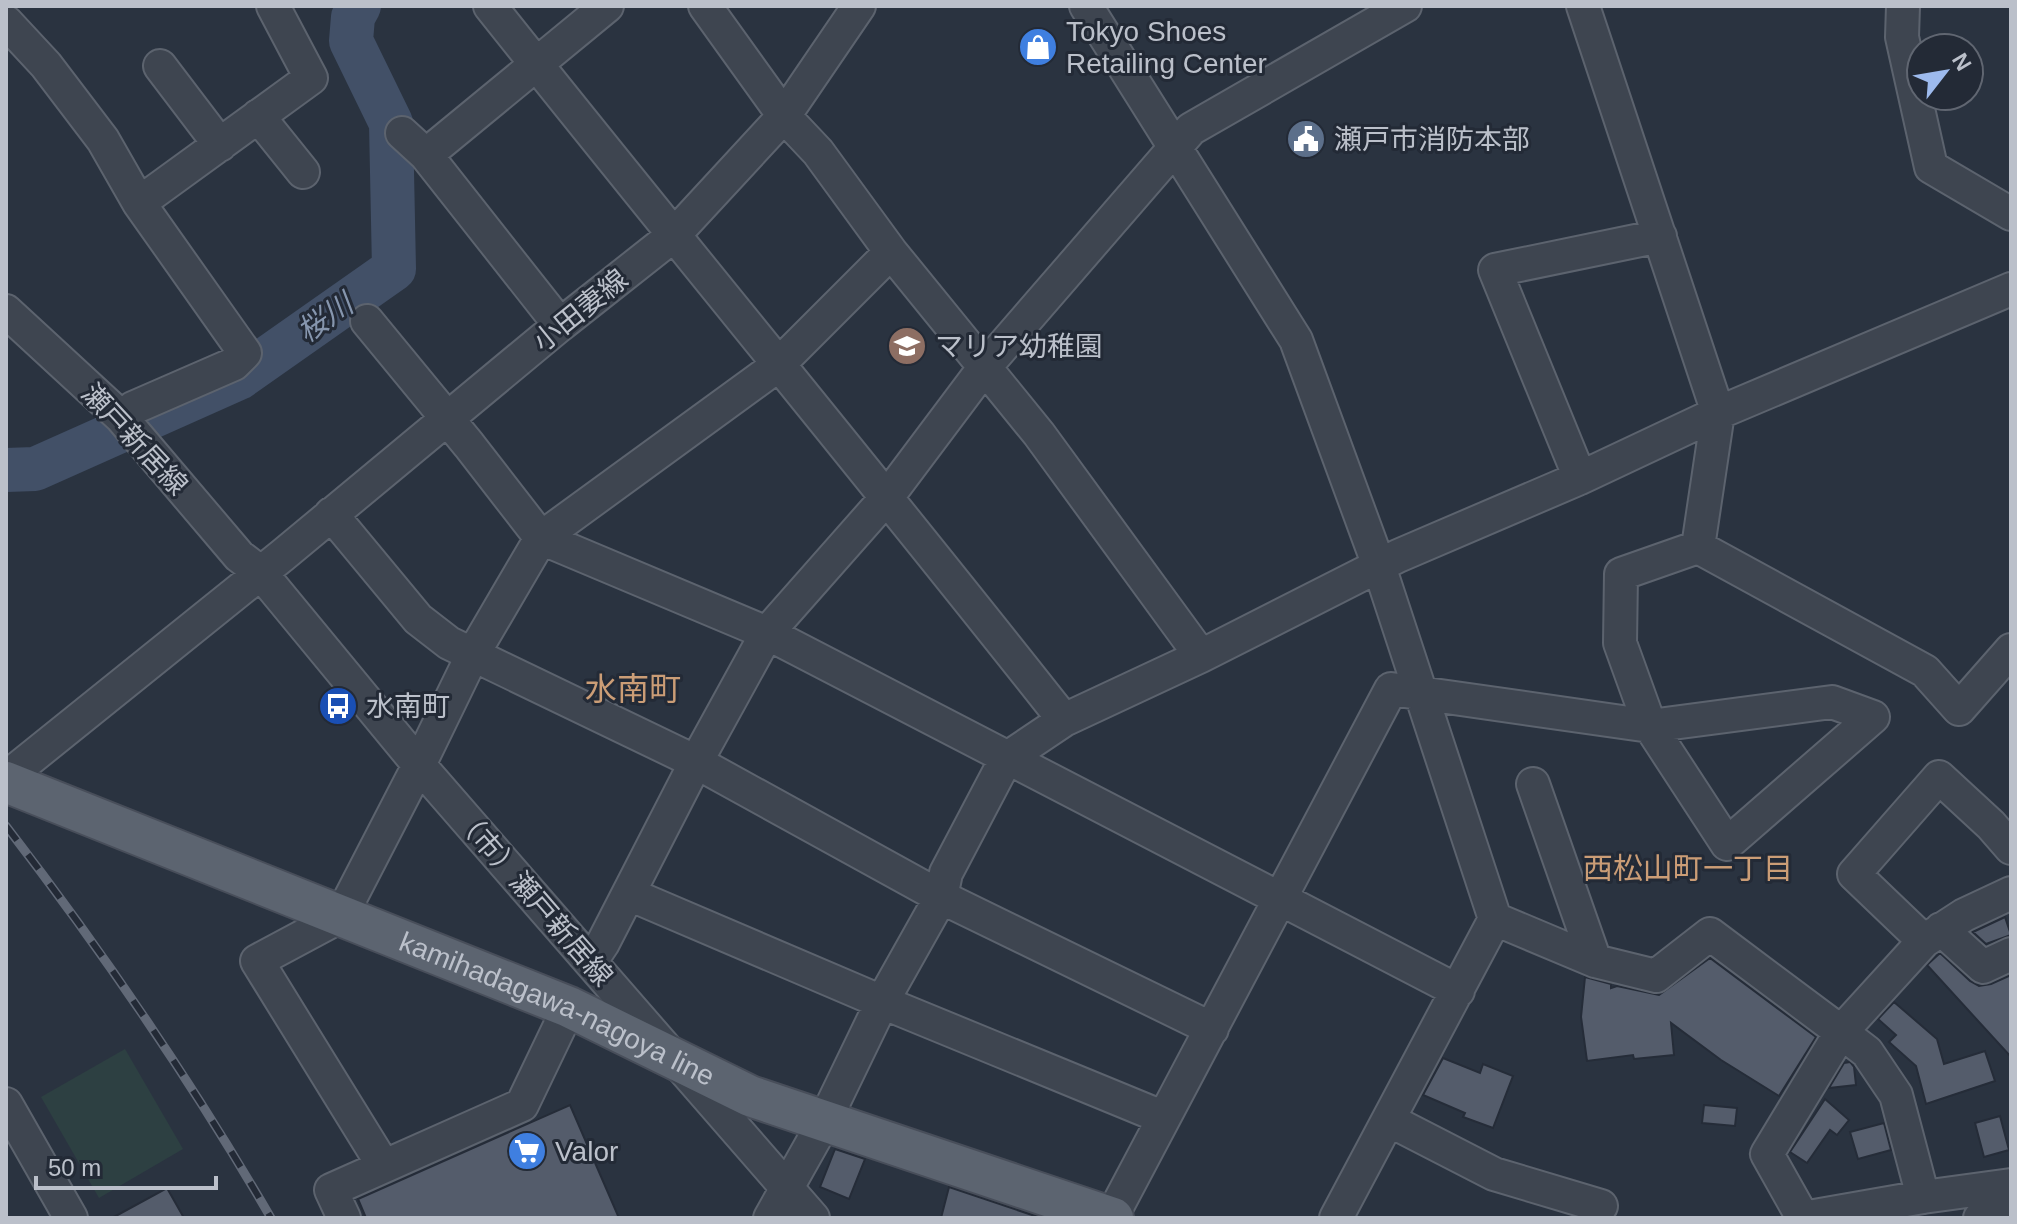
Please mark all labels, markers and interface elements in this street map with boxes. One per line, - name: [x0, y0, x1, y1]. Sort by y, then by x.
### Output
- place label: Tokyo Shoes Retailing Center: [1066, 16, 1267, 79]
- shop icon: Tokyo Shoes Retailing Center: [1017, 26, 1059, 68]
- north arrow: [1905, 32, 1985, 112]
- text: N: [1947, 49, 1977, 75]
- public building icon: 瀬戸市消防本部: [1285, 118, 1327, 160]
- place label: 瀬戸市消防本部: [1334, 124, 1530, 155]
- street label: 小田妻線: [527, 263, 634, 358]
- water label: 桜川: [291, 285, 361, 348]
- school or university icon: マリア幼稚園: [886, 325, 928, 367]
- place label: マリア幼稚園: [935, 331, 1103, 362]
- street label: 瀬戸新居線: [76, 378, 194, 501]
- district label: 水南町: [585, 671, 681, 707]
- bus stop icon: 水南町: [317, 685, 359, 727]
- place label: 水南町: [366, 691, 450, 722]
- street label: （市）瀬戸新居線: [448, 803, 619, 992]
- district label: 西松山町一丁目: [1583, 852, 1793, 885]
- street label: kamihadagawa-nagoya line: [395, 926, 719, 1092]
- supermarket icon: Valor: [506, 1130, 548, 1172]
- place label: Valor: [555, 1136, 618, 1167]
- scale bar: [36, 1140, 216, 1190]
- text: 50 m: [48, 1154, 101, 1181]

